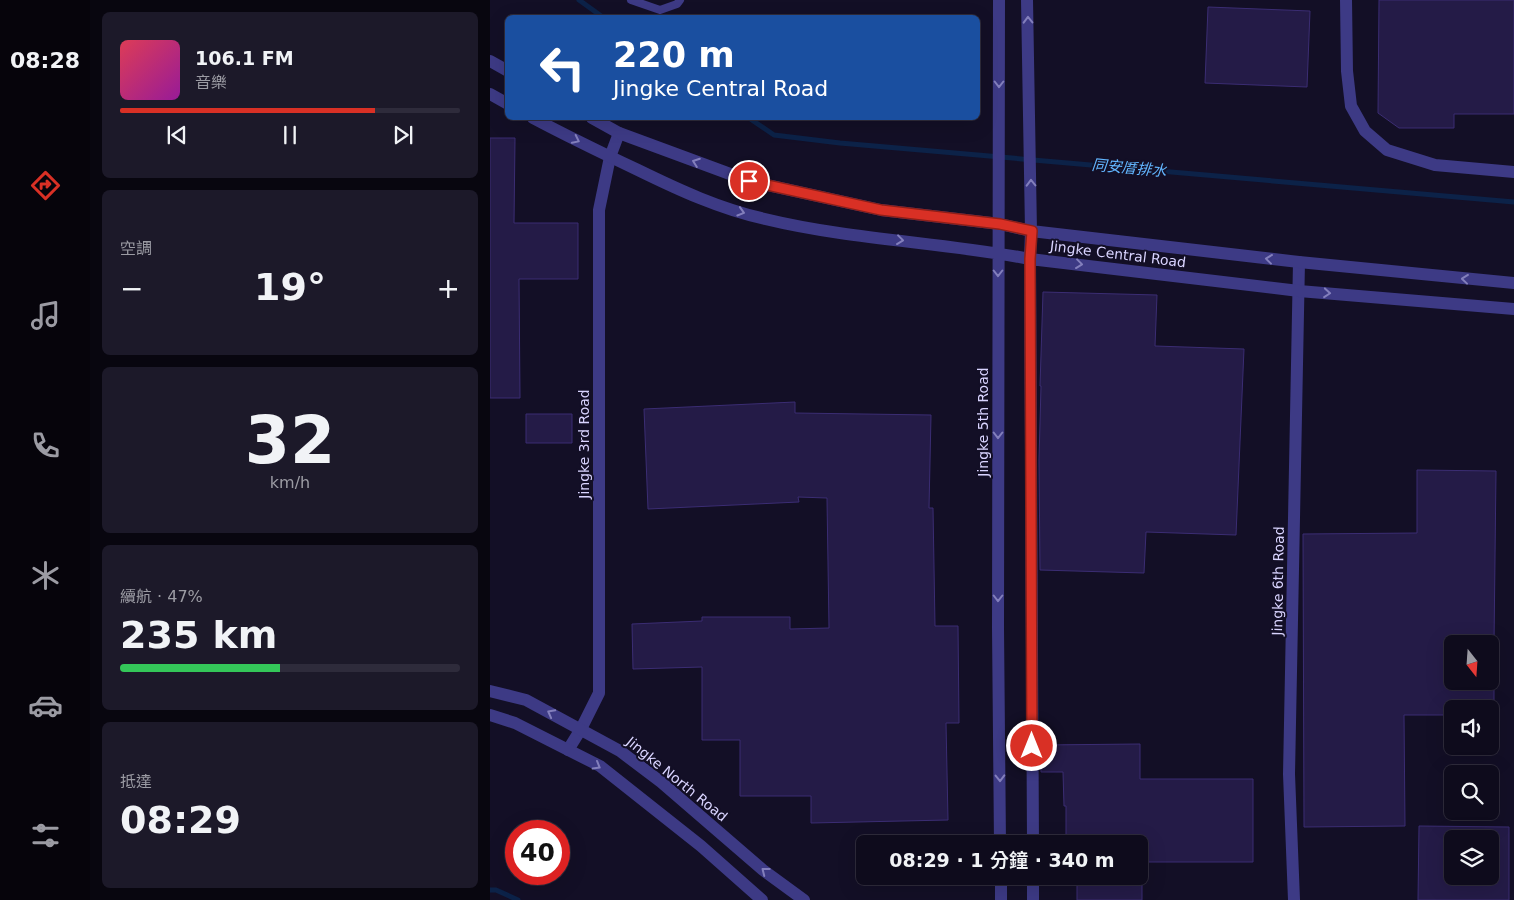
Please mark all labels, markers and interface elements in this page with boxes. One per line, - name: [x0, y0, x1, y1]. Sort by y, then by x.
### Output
- one-way arrow: [1022, 16, 1033, 24]
- icon: left: [530, 35, 595, 100]
- text: 220 m: [613, 35, 735, 75]
- text: 106.1 FM: [195, 47, 294, 69]
- text: 08:28: [10, 48, 80, 73]
- text: 音樂: [195, 73, 227, 92]
- text: Jingke Central Road: [613, 76, 828, 101]
- one-way arrow: [994, 80, 1004, 88]
- icon: previous: [163, 121, 191, 149]
- icon: pause: [276, 121, 304, 149]
- icon: next: [389, 121, 417, 149]
- one-way arrow: [571, 134, 580, 144]
- water label: 同安厝排水: [1091, 156, 1168, 180]
- one-way arrow: [692, 158, 701, 168]
- pin: [728, 160, 770, 202]
- icon: arrive: [735, 167, 763, 195]
- icon: directions: [28, 168, 63, 203]
- one-way arrow: [1025, 178, 1036, 186]
- one-way arrow: [736, 207, 744, 217]
- one-way arrow: [897, 234, 905, 245]
- street label: Jingke Central Road: [1048, 238, 1187, 270]
- text: 空調: [120, 239, 152, 258]
- one-way arrow: [1265, 254, 1273, 265]
- one-way arrow: [1075, 258, 1083, 269]
- text: 19°: [254, 265, 326, 309]
- one-way arrow: [993, 270, 1003, 277]
- text: −: [120, 272, 143, 305]
- text: +: [437, 272, 460, 305]
- one-way arrow: [1461, 273, 1469, 284]
- one-way arrow: [1323, 287, 1331, 298]
- icon: music: [28, 298, 63, 333]
- street label: Jingke 5th Road: [975, 367, 991, 478]
- street label: Jingke 3rd Road: [576, 389, 592, 500]
- text: 32: [245, 403, 335, 478]
- icon: phone: [28, 428, 63, 463]
- one-way arrow: [993, 432, 1003, 440]
- text: km/h: [270, 473, 310, 492]
- street label: Jingke 6th Road: [1269, 526, 1287, 637]
- icon: climate: [28, 558, 63, 593]
- text: 續航 · 47%: [120, 587, 203, 606]
- one-way arrow: [993, 594, 1003, 602]
- text: 235 km: [120, 613, 277, 657]
- north arrow: [1444, 635, 1499, 690]
- map controls: [1444, 635, 1499, 885]
- icon: car: [28, 688, 63, 723]
- button: sound: [1444, 700, 1499, 755]
- one-way arrow: [547, 709, 556, 719]
- position arrow: [1005, 719, 1057, 771]
- street label: Jingke North Road: [623, 733, 731, 825]
- one-way arrow: [592, 759, 601, 769]
- button: search: [1444, 765, 1499, 820]
- text: 抵達: [120, 772, 152, 791]
- one-way arrow: [994, 774, 1005, 782]
- text: 08:29: [120, 798, 241, 842]
- icon: filters: [28, 818, 63, 853]
- speed limit sign: 40: [505, 820, 570, 885]
- button: layers: [1444, 830, 1499, 885]
- text: 08:29 · 1 分鐘 · 340 m: [889, 849, 1115, 871]
- one-way arrow: [762, 869, 771, 877]

